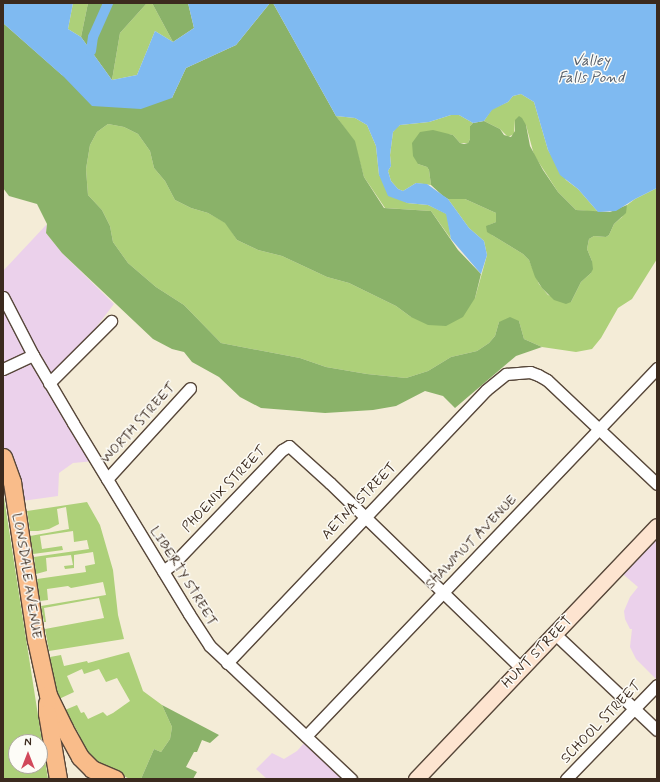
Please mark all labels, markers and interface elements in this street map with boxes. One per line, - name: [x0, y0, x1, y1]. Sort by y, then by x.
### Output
- water label: Valley Falls Pond: [560, 52, 622, 87]
- street label: WORTH STREET: [97, 379, 179, 467]
- street label: PHOENIX STREET: [178, 442, 270, 536]
- street label: AETNA STREET: [317, 458, 401, 544]
- street label: SHAWMUT AVENUE: [421, 491, 521, 593]
- street label: LONSDALE AVENUE: [9, 512, 45, 640]
- street label: LIBERTY STREET: [146, 522, 222, 630]
- street label: HUNT STREET: [498, 612, 576, 692]
- street label: SCHOOL STREET: [557, 677, 645, 767]
- north arrow: [8, 734, 48, 774]
- text: N: [24, 736, 32, 750]

